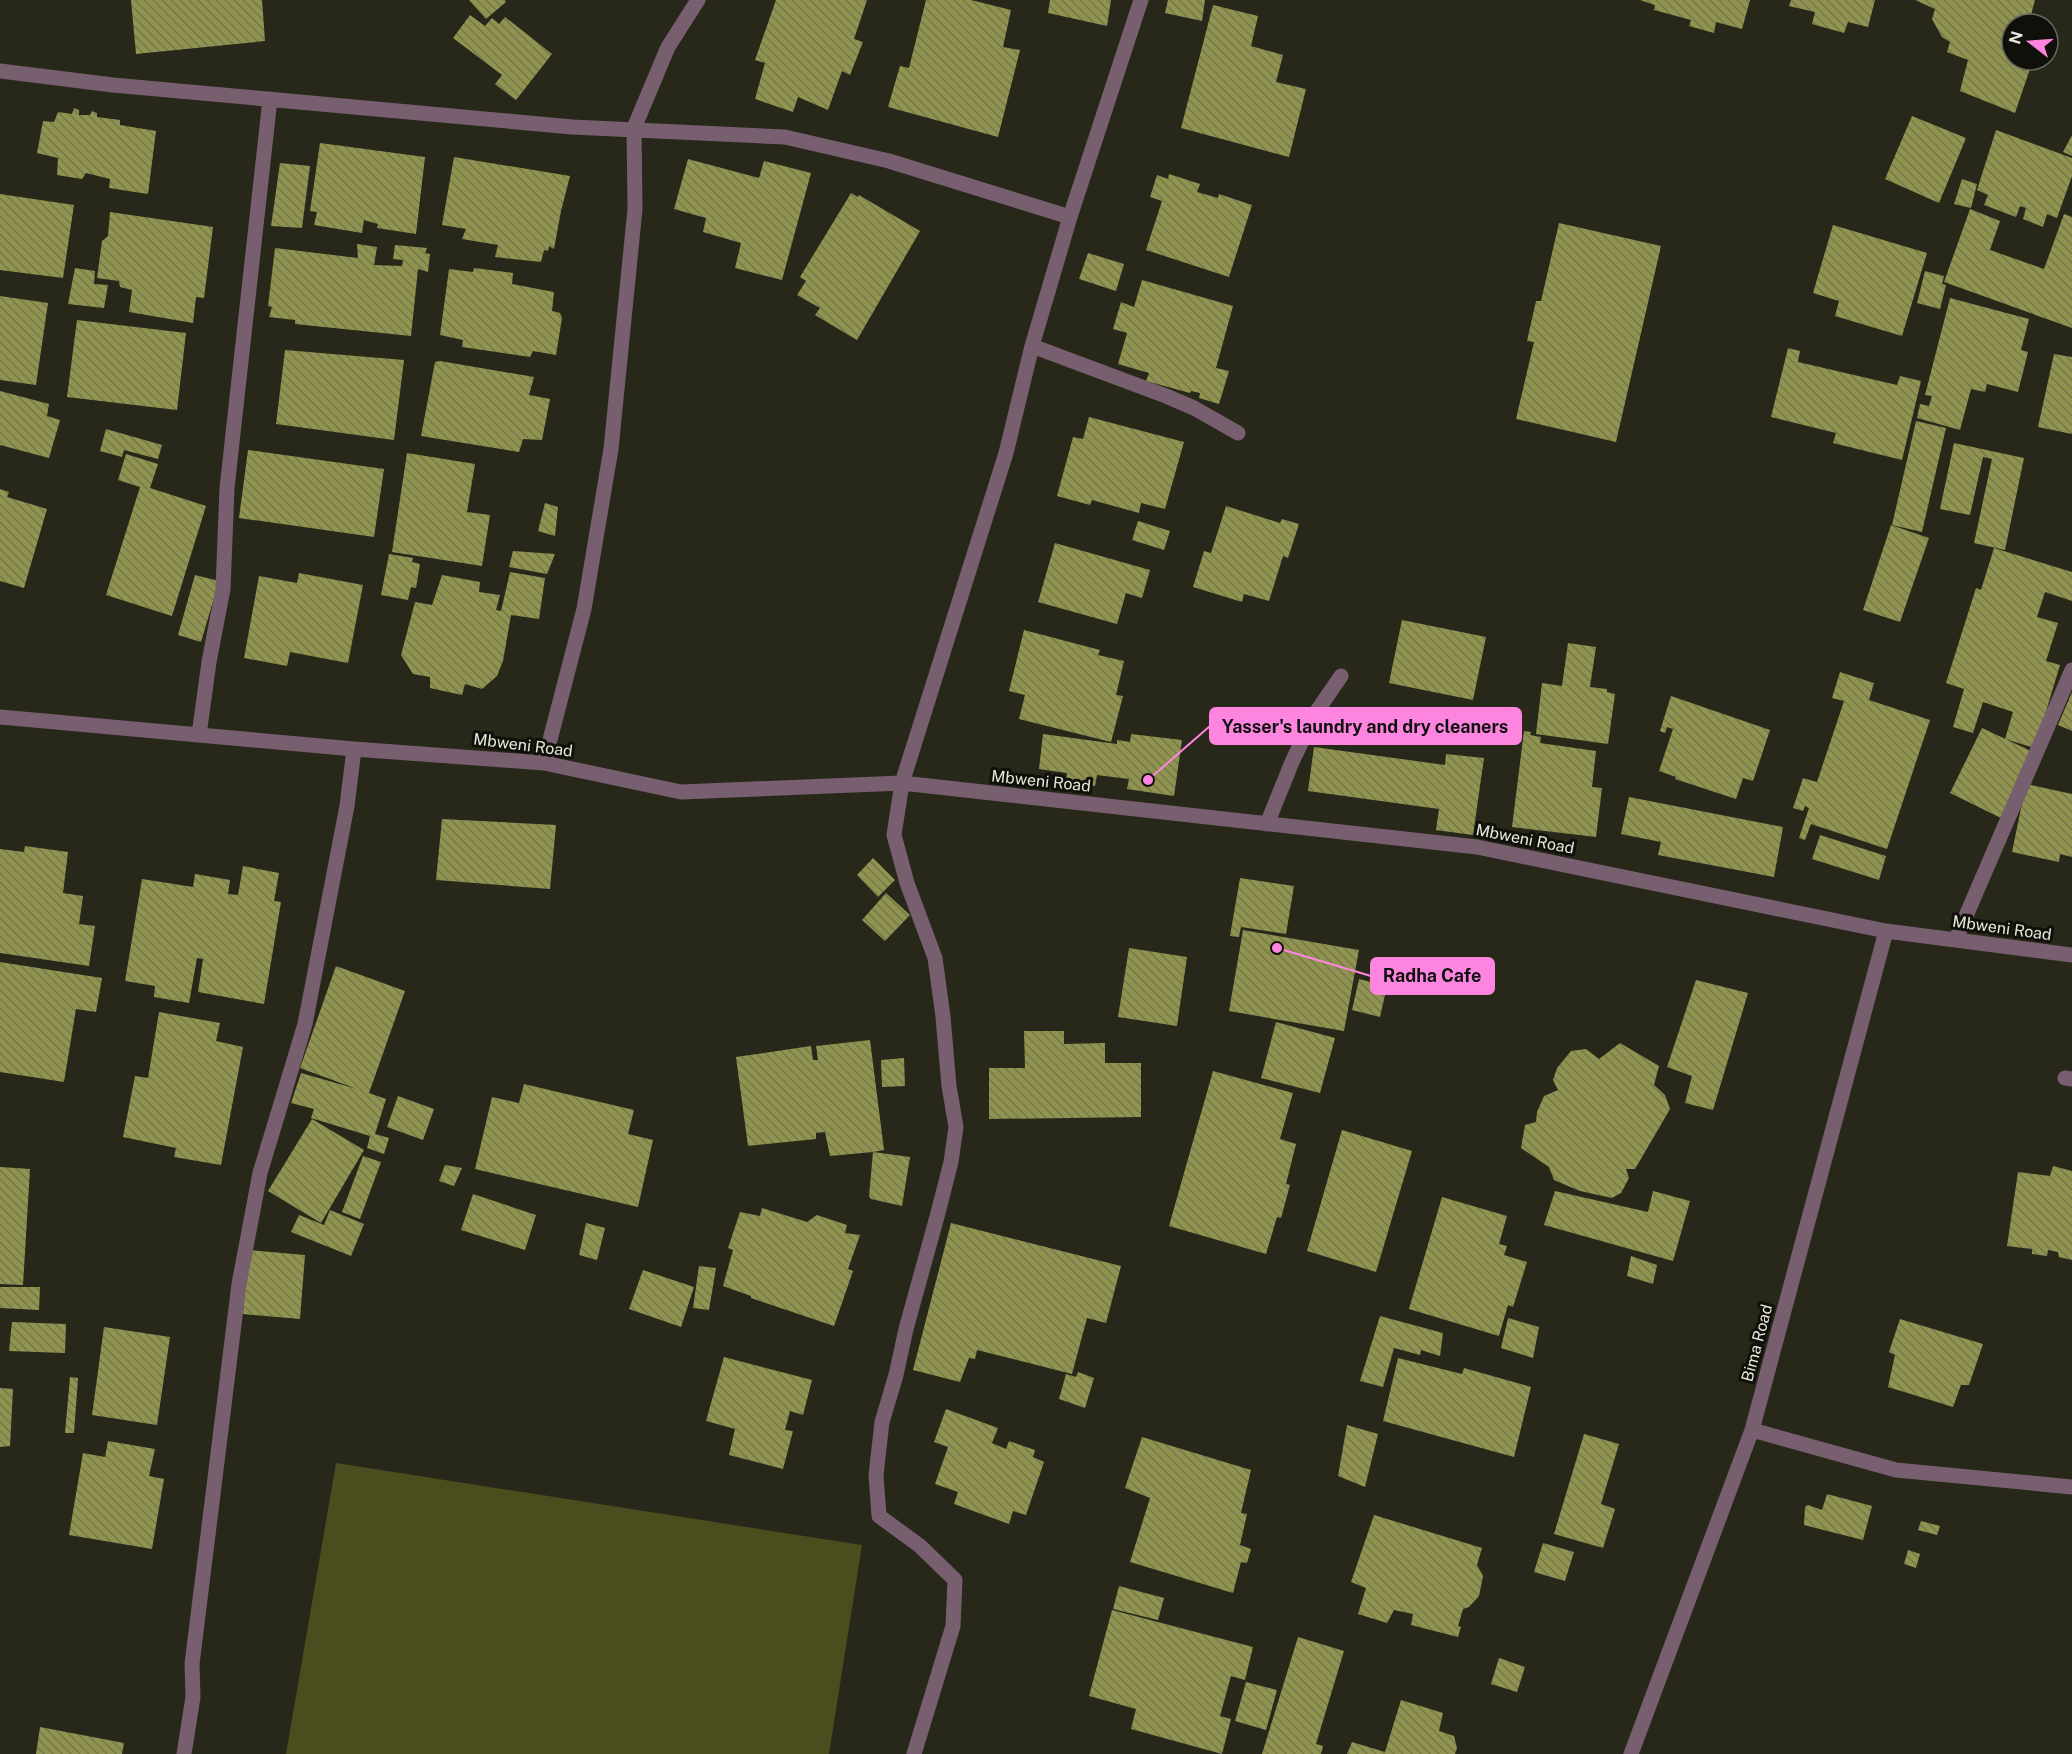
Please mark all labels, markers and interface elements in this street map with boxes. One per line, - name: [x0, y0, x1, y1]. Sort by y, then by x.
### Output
- north arrow: [2000, 12, 2060, 72]
- text: N: [2005, 29, 2027, 47]
- callout: Yasser's laundry and dry cleaners: [1210, 708, 1521, 744]
- text: Yasser's laundry and dry cleaners: [1222, 716, 1508, 737]
- street label: Mbweni Road: [472, 729, 574, 761]
- street label: Mbweni Road: [990, 766, 1092, 796]
- street label: Mbweni Road: [1474, 820, 1576, 858]
- street label: Mbweni Road: [1951, 912, 2053, 944]
- callout: Radha Cafe: [1371, 958, 1494, 994]
- text: Radha Cafe: [1383, 965, 1481, 986]
- street label: Bima Road: [1738, 1302, 1776, 1384]

